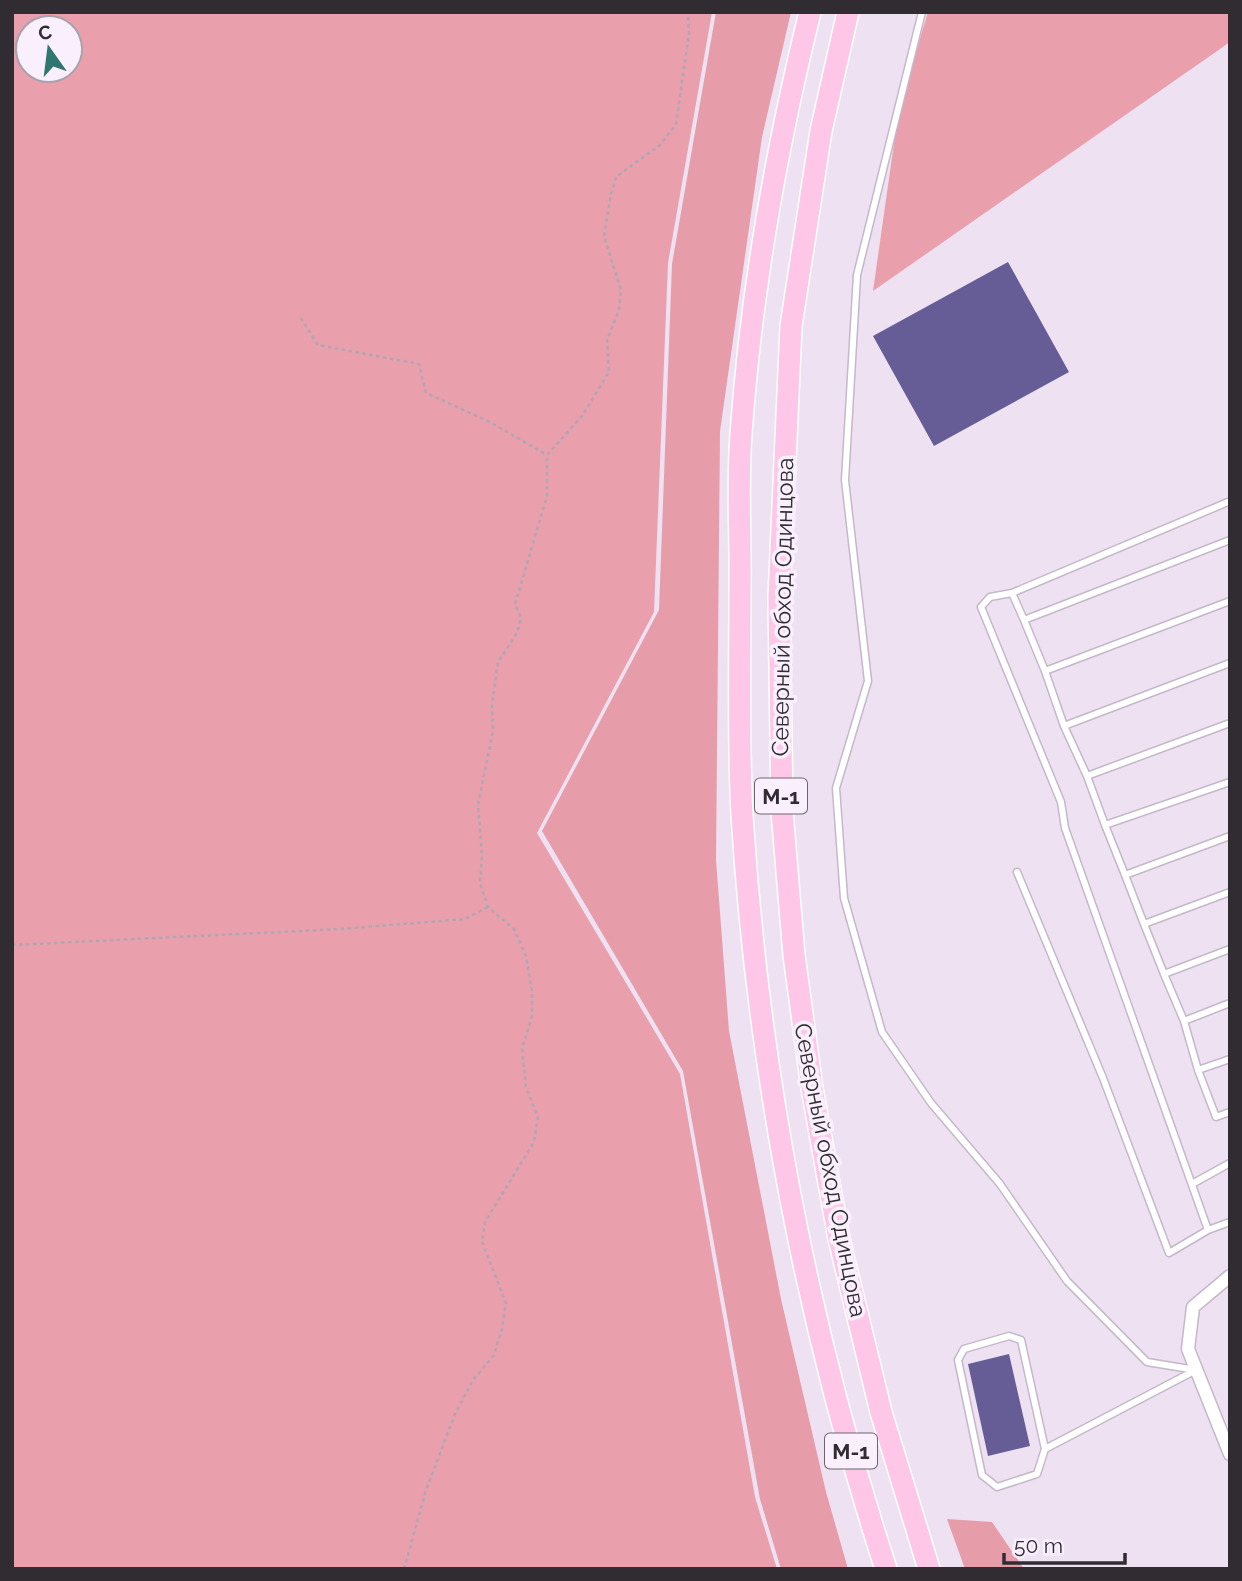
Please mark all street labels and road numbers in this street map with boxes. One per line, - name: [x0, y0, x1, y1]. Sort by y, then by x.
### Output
- street label: Северный обход Одинцова: [766, 457, 798, 757]
- road number: М-1: [755, 778, 807, 814]
- street label: Северный обход Одинцова: [789, 1021, 873, 1319]
- road number: М-1: [825, 1434, 877, 1468]

